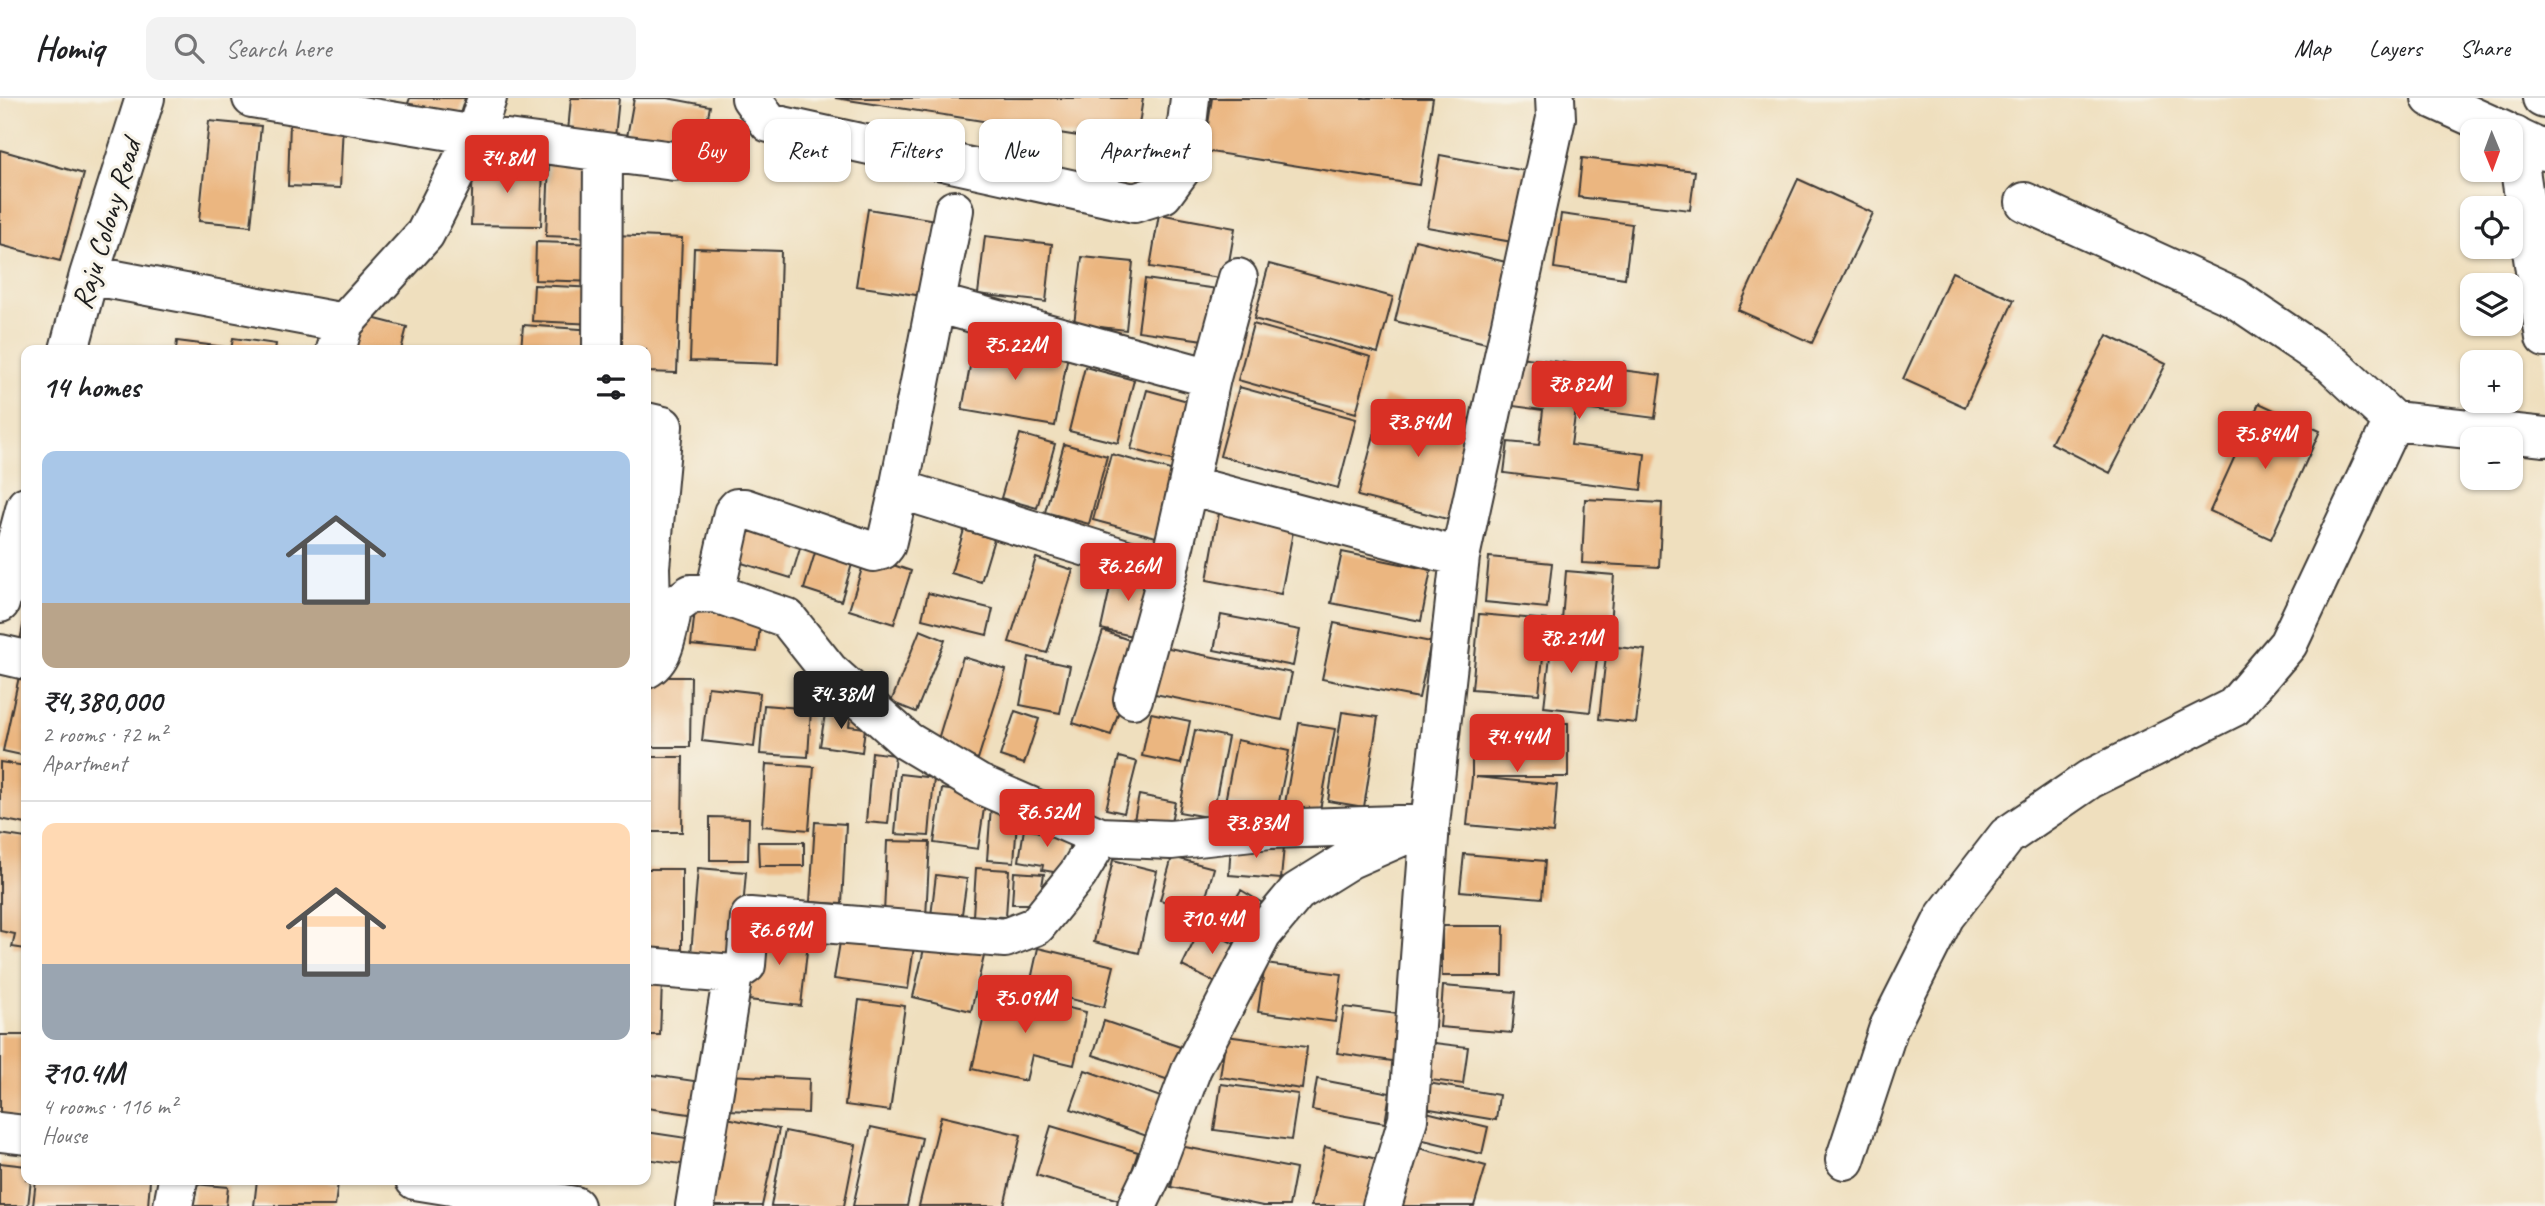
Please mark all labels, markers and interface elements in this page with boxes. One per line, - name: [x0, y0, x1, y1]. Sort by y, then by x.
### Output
- search box: [146, 17, 636, 80]
- text: Homiq: [35, 27, 104, 69]
- icon: search: [170, 29, 208, 67]
- text: Search here: [226, 32, 331, 65]
- text: Map: [2294, 33, 2331, 63]
- text: Layers: [2369, 33, 2422, 63]
- text: Share: [2460, 33, 2510, 63]
- chip: Buy: [672, 119, 750, 182]
- chip: Rent: [764, 119, 851, 182]
- chip: Filters: [865, 119, 965, 182]
- chip: New: [979, 119, 1062, 182]
- chip: Apartment: [1076, 119, 1212, 182]
- north arrow: [2460, 119, 2524, 182]
- map controls: [2460, 119, 2523, 490]
- street label: Raju Colony Road: [62, 130, 151, 314]
- pin: ₹4.8M: [458, 136, 556, 195]
- text: ₹4.8M: [481, 143, 533, 172]
- button: locate: [2460, 196, 2523, 259]
- button: layers: [2460, 273, 2523, 336]
- pin: ₹5.22M: [958, 322, 1072, 382]
- text: ₹5.22M: [984, 330, 1046, 359]
- button: +: [2460, 350, 2523, 413]
- pin: ₹8.82M: [1522, 362, 1636, 421]
- text: 14 homes: [42, 368, 140, 406]
- icon: filters: [592, 368, 630, 406]
- text: ₹8.82M: [1548, 369, 1610, 398]
- pin: ₹3.84M: [1361, 400, 1475, 459]
- text: ₹3.84M: [1387, 407, 1449, 436]
- pin: ₹5.84M: [2208, 412, 2322, 471]
- text: ₹5.84M: [2234, 419, 2296, 448]
- button: −: [2460, 427, 2523, 490]
- icon: home: [273, 497, 399, 623]
- pin: ₹6.26M: [1071, 544, 1185, 603]
- text: ₹6.26M: [1096, 551, 1160, 580]
- pin: ₹8.21M: [1514, 616, 1628, 675]
- text: ₹8.21M: [1540, 623, 1602, 652]
- pin: ₹4.38M: [784, 672, 898, 731]
- text: ₹4.38M: [810, 679, 872, 708]
- text: ₹4,380,000: [42, 682, 162, 720]
- pin: ₹4.44M: [1460, 714, 1574, 774]
- text: 2 rooms · 72 m²: [42, 720, 166, 749]
- text: ₹4.44M: [1486, 722, 1548, 751]
- text: Apartment: [42, 749, 127, 778]
- pin: ₹6.52M: [990, 790, 1104, 849]
- text: ₹6.52M: [1016, 797, 1078, 826]
- pin: ₹3.83M: [1199, 800, 1313, 860]
- text: ₹3.83M: [1225, 808, 1287, 837]
- icon: home: [273, 869, 399, 995]
- pin: ₹10.4M: [1155, 896, 1269, 956]
- text: ₹10.4M: [1181, 904, 1243, 933]
- pin: ₹6.69M: [722, 908, 836, 967]
- text: ₹6.69M: [747, 915, 811, 944]
- pin: ₹5.09M: [968, 976, 1082, 1035]
- text: ₹5.09M: [994, 983, 1056, 1012]
- text: ₹10.4M: [42, 1054, 124, 1092]
- text: 4 rooms · 116 m²: [42, 1092, 177, 1121]
- text: House: [42, 1121, 87, 1150]

